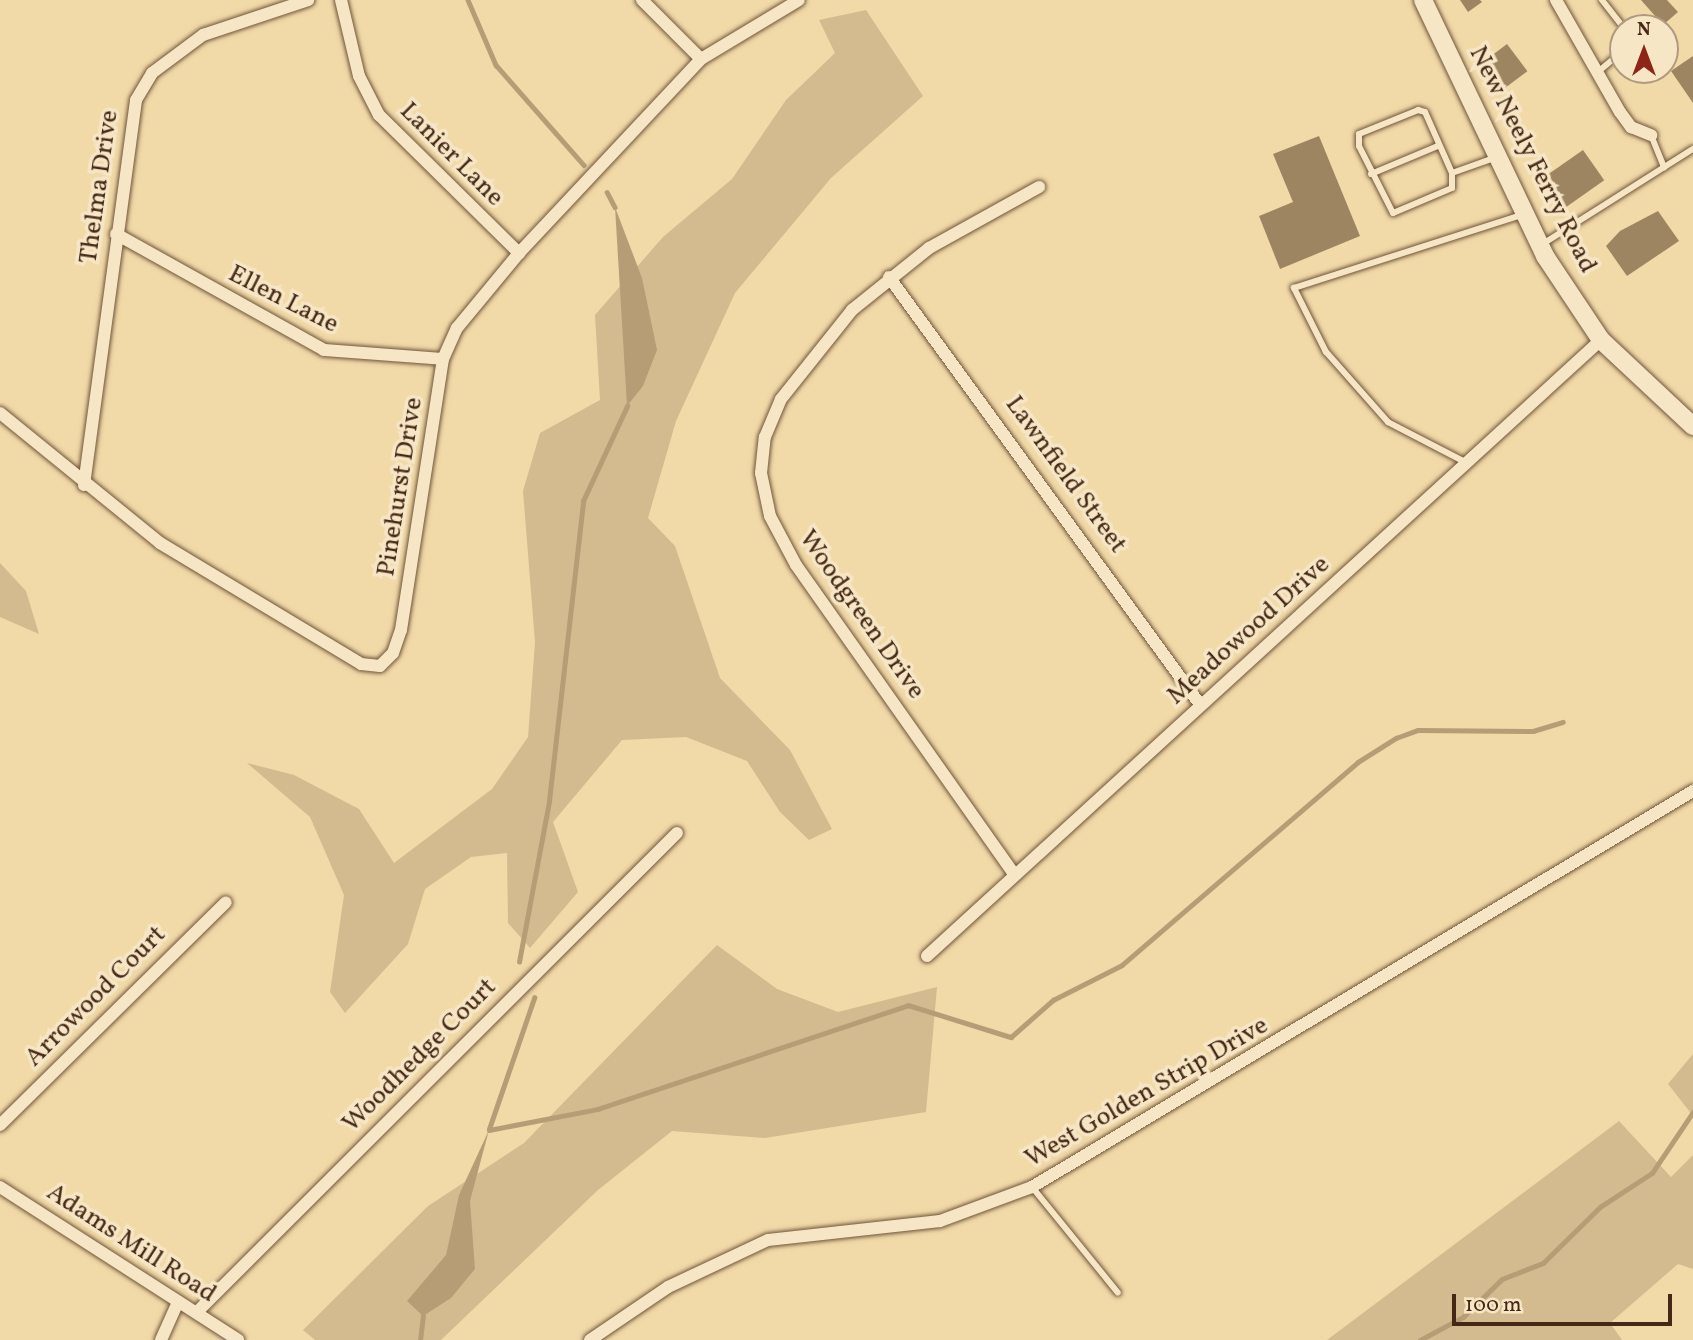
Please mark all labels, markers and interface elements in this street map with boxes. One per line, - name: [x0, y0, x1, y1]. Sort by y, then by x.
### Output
- north arrow: [1609, 14, 1679, 84]
- text: N: [1637, 17, 1651, 43]
- street label: New Neely Ferry Road: [1461, 40, 1603, 280]
- street label: Lanier Lane: [392, 96, 510, 214]
- street label: Thelma Drive: [74, 108, 126, 266]
- street label: Ellen Lane: [223, 259, 343, 341]
- street label: Lawnfield Street: [997, 390, 1133, 560]
- street label: Pinehurst Drive: [371, 395, 431, 579]
- street label: Woodgreen Drive: [791, 524, 931, 706]
- street label: Meadowood Drive: [1161, 550, 1337, 712]
- street label: Arrowood Court: [19, 920, 173, 1074]
- street label: Woodhedge Court: [336, 972, 504, 1140]
- street label: West Golden Strip Drive: [1020, 1011, 1274, 1175]
- street label: Adams Mill Road: [40, 1177, 222, 1311]
- scale bar: [1455, 1280, 1676, 1324]
- text: 100 m: [1465, 1291, 1522, 1320]

